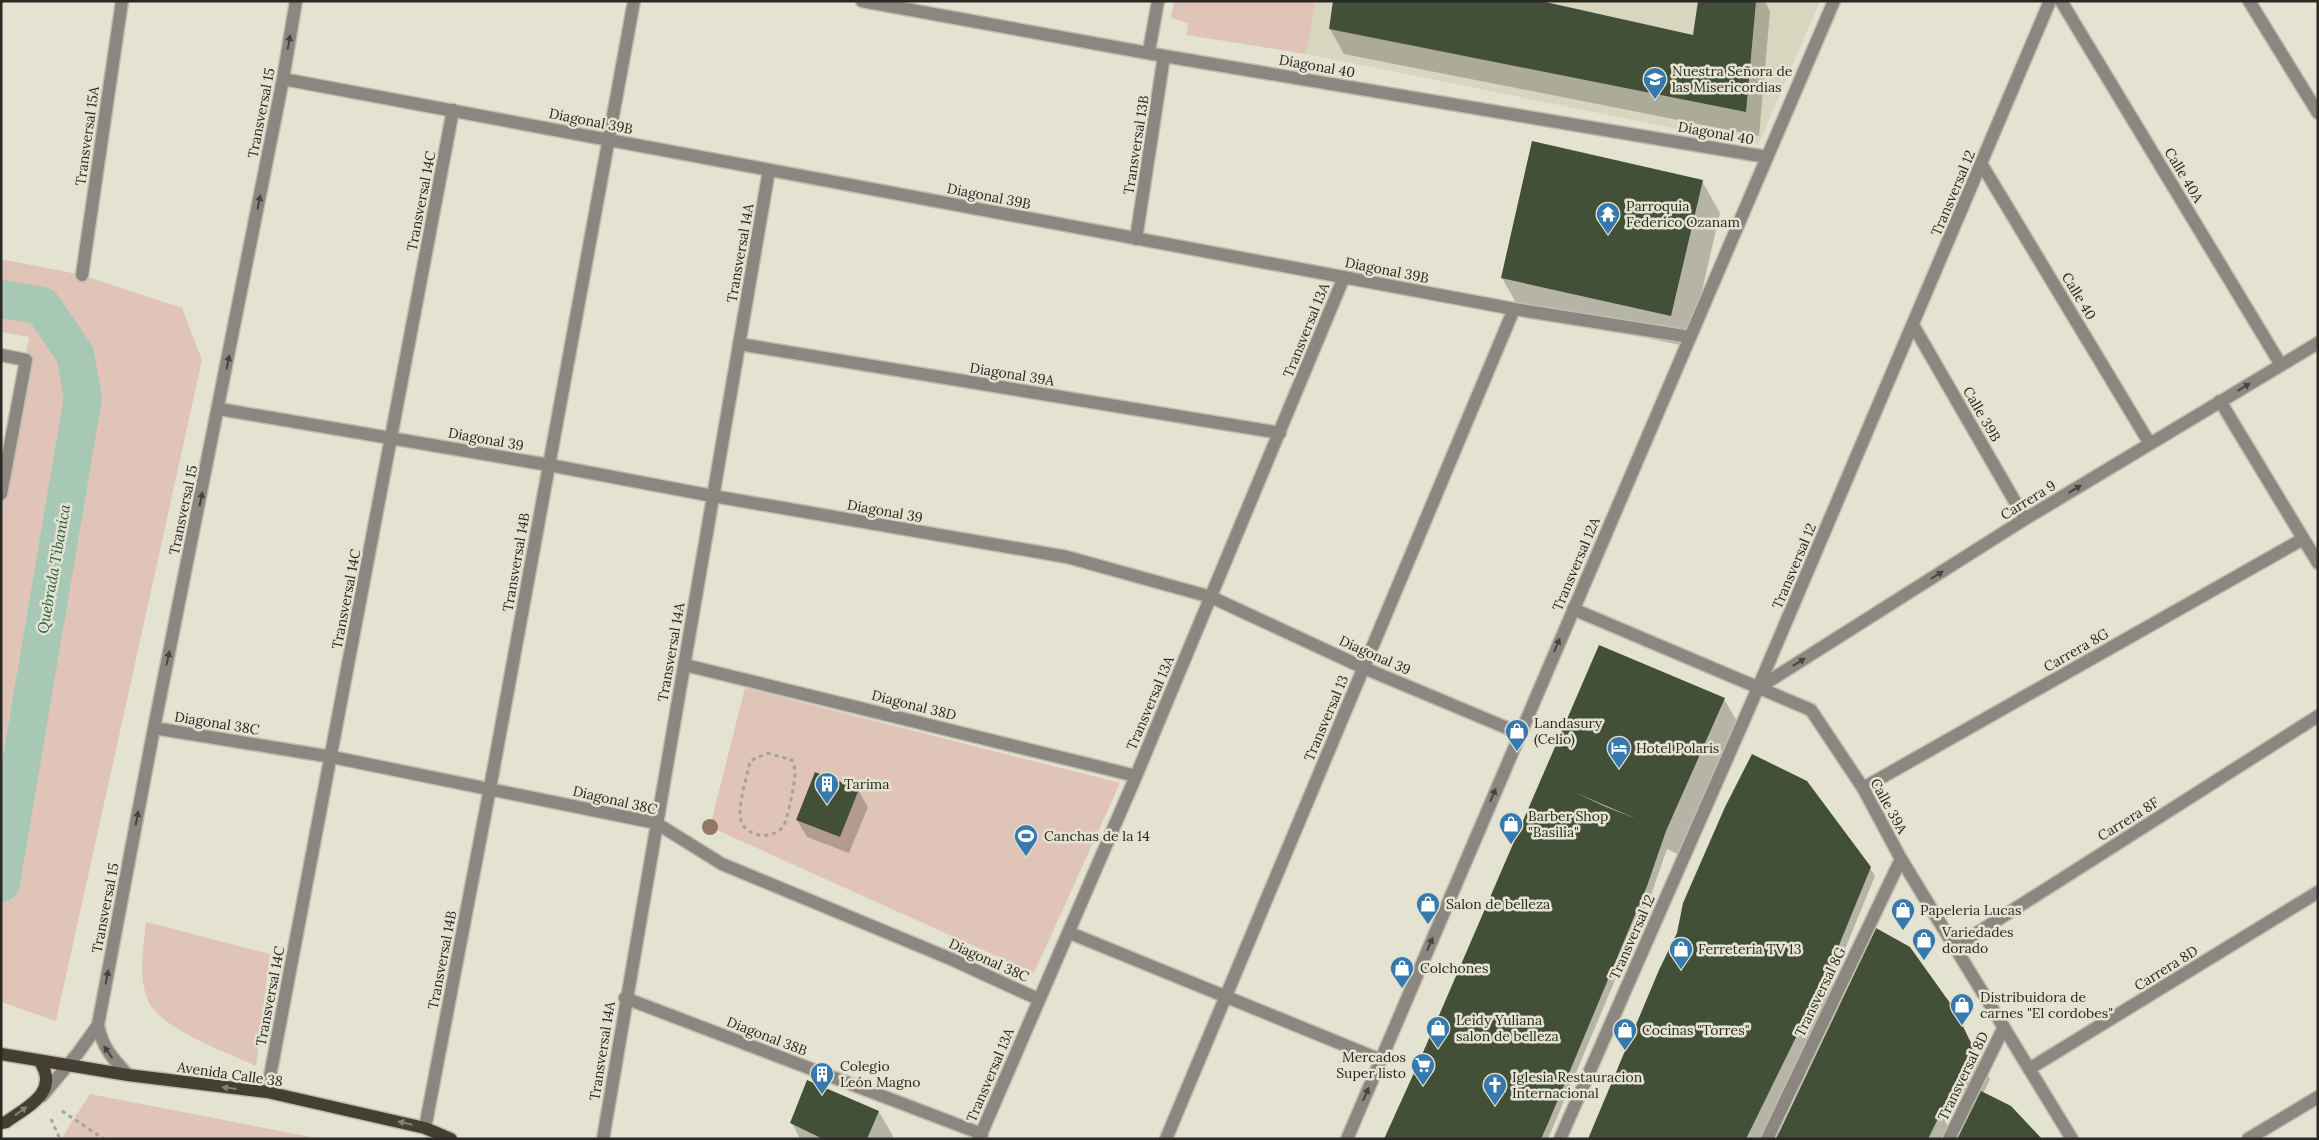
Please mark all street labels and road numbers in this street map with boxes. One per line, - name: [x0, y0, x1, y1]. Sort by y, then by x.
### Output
- street label: Diagonal 40: [1278, 50, 1356, 82]
- street label: Transversal 15: [243, 66, 279, 160]
- street label: Transversal 15A: [71, 85, 103, 187]
- street label: Transversal 13B: [1119, 94, 1153, 196]
- street label: Diagonal 39B: [547, 104, 635, 138]
- street label: Diagonal 40: [1677, 117, 1755, 149]
- street label: Calle 40A: [2161, 144, 2208, 206]
- street label: Transversal 12: [1927, 147, 1979, 239]
- street label: Transversal 14C: [403, 149, 440, 252]
- street label: Diagonal 39B: [945, 179, 1033, 213]
- street label: Transversal 14A: [722, 202, 758, 304]
- street label: Diagonal 39B: [1343, 253, 1431, 287]
- street label: Calle 40: [2058, 269, 2100, 323]
- street label: Transversal 13A: [1279, 280, 1333, 380]
- street label: Diagonal 39A: [968, 358, 1056, 390]
- street label: Calle 39B: [1959, 383, 2005, 445]
- street label: Diagonal 39: [447, 423, 525, 455]
- street label: Transversal 15: [165, 463, 201, 557]
- street label: Carrera 9: [1997, 476, 2059, 524]
- street label: Diagonal 39: [846, 495, 924, 527]
- street label: Transversal 14B: [498, 511, 534, 613]
- street label: Transversal 12A: [1548, 514, 1604, 614]
- street label: Transversal 12: [1768, 520, 1820, 612]
- street label: Transversal 14C: [328, 547, 365, 650]
- street label: Transversal 14A: [653, 601, 689, 703]
- street label: Carrera 8G: [2040, 624, 2112, 676]
- street label: Diagonal 39: [1336, 631, 1414, 679]
- street label: Transversal 13A: [1122, 653, 1178, 753]
- street label: Transversal 13: [1300, 672, 1352, 764]
- street label: Diagonal 38D: [870, 686, 958, 724]
- street label: Diagonal 38C: [173, 707, 261, 739]
- street label: Calle 39A: [1866, 775, 1912, 837]
- street label: Diagonal 38C: [571, 782, 659, 819]
- street label: Carrera 8F: [2094, 793, 2162, 845]
- street label: Transversal 15: [87, 861, 123, 955]
- street label: Transversal 12: [1605, 892, 1659, 982]
- street label: Transversal 14B: [424, 909, 460, 1011]
- street label: Diagonal 38C: [946, 934, 1032, 986]
- street label: Carrera 8D: [2131, 941, 2201, 995]
- street label: Transversal 14C: [252, 944, 289, 1047]
- street label: Transversal 8G: [1791, 944, 1850, 1040]
- street label: Transversal 14A: [585, 1000, 619, 1102]
- street label: Diagonal 38B: [724, 1012, 810, 1060]
- street label: Transversal 13A: [962, 1025, 1018, 1125]
- street label: Transversal 8D: [1934, 1028, 1992, 1124]
- street label: Avenida Calle 38: [175, 1058, 284, 1090]

